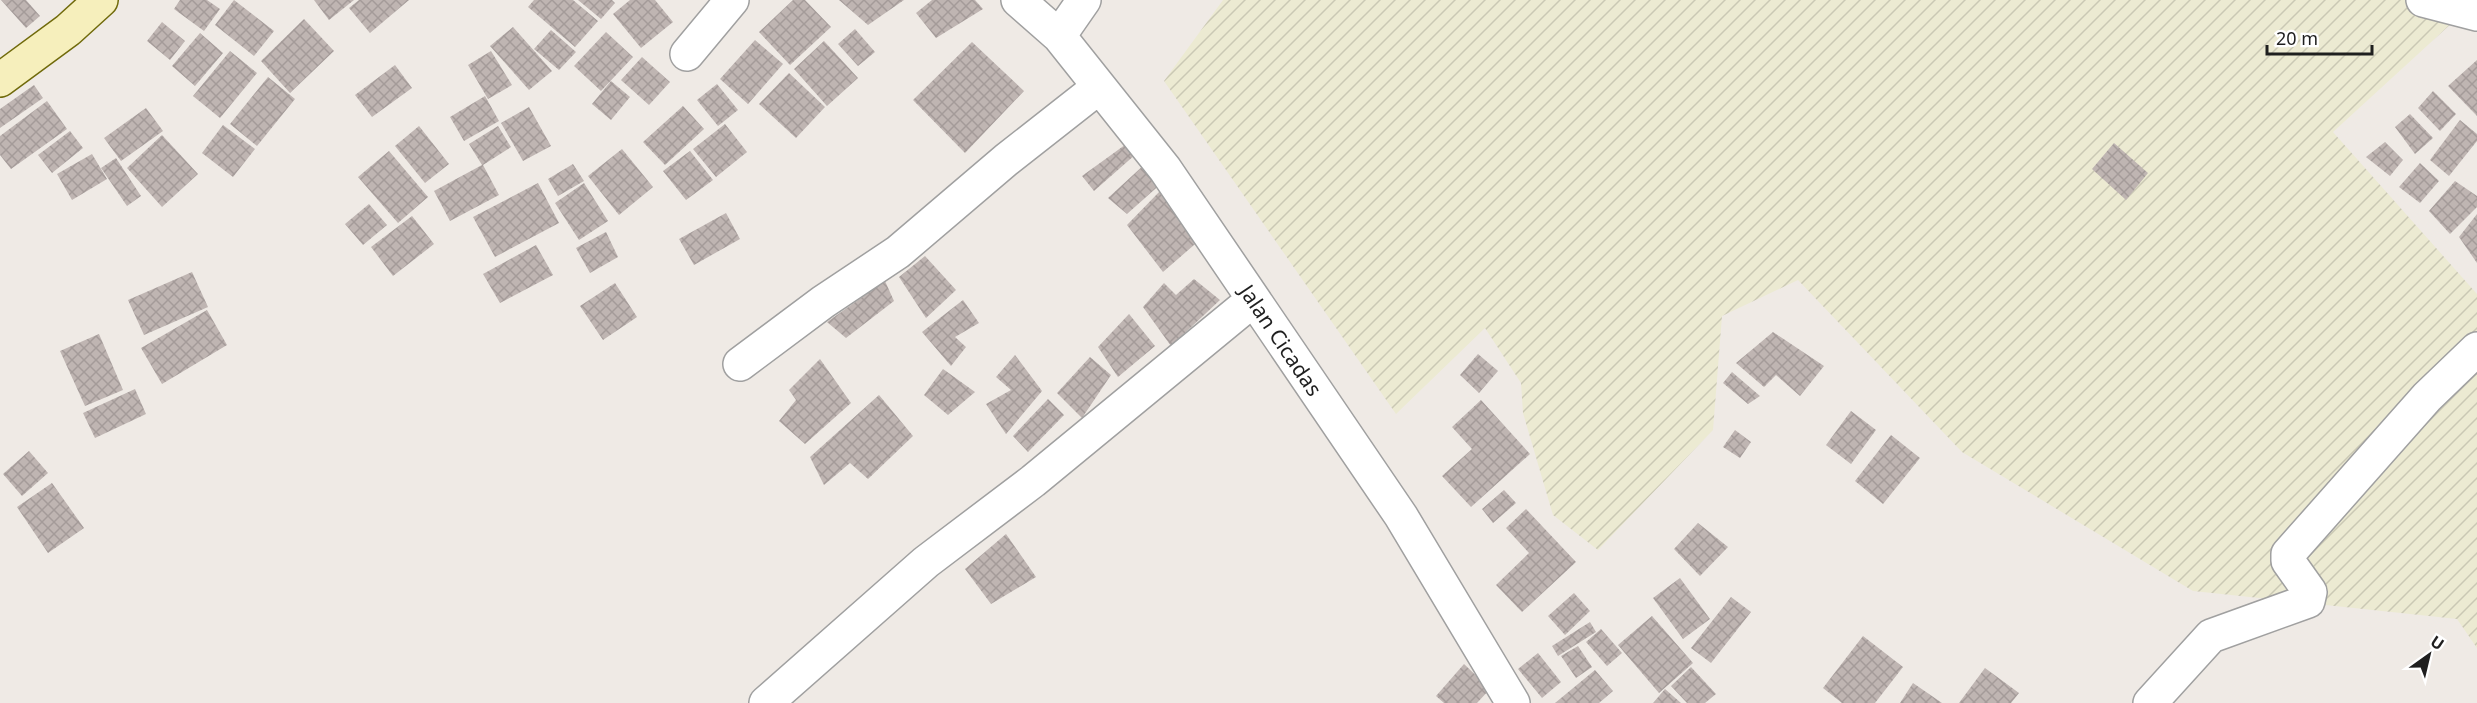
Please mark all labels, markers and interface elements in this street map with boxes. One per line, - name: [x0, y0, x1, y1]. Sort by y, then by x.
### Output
- scale bar: [2267, 18, 2372, 56]
- text: 20 m: [2276, 26, 2318, 50]
- street label: Jalan Cicadas: [1232, 277, 1329, 401]
- north arrow: [2399, 625, 2459, 685]
- text: U: [2426, 630, 2449, 655]

